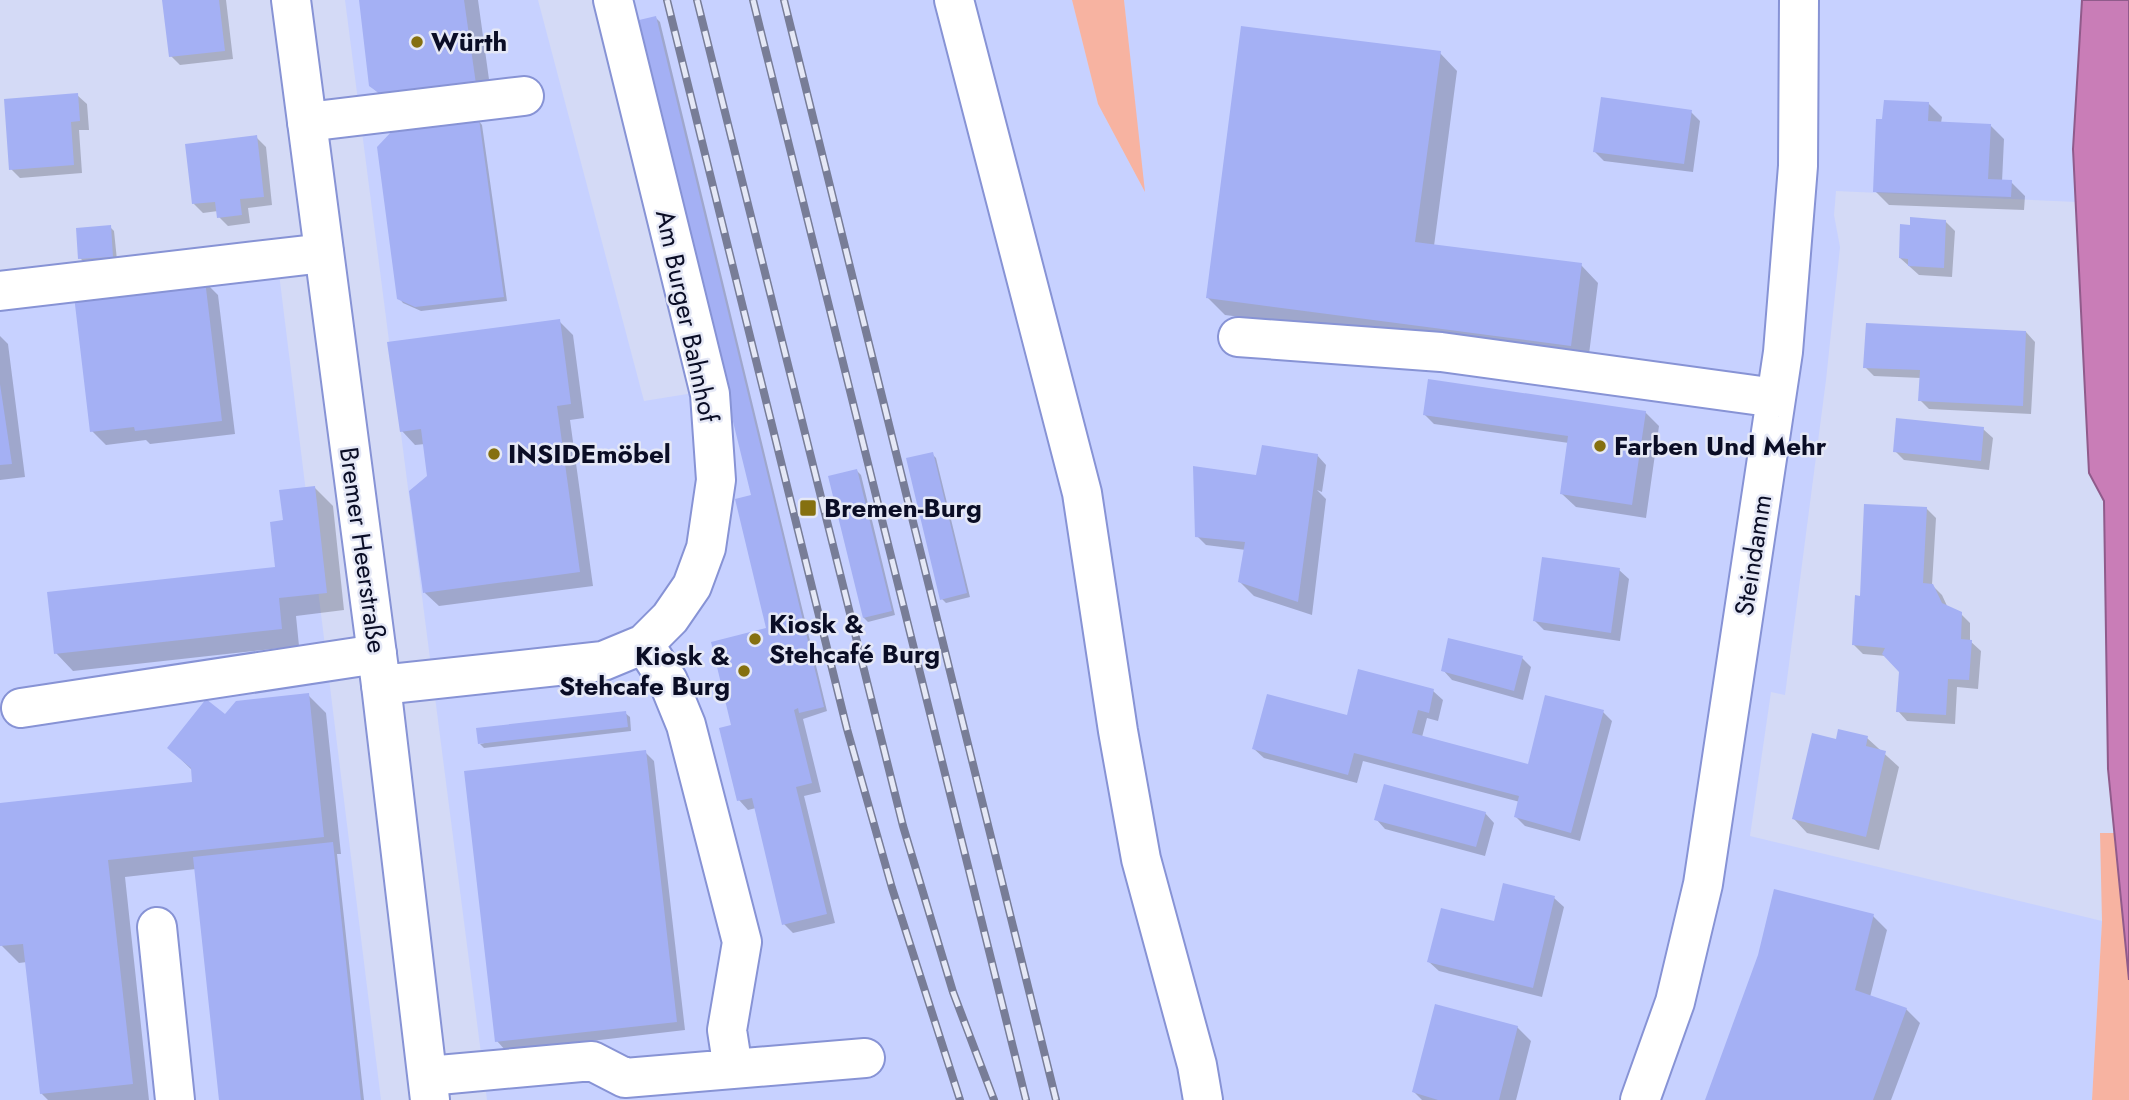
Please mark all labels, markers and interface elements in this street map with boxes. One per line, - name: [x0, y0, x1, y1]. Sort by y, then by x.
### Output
- place label: Würth: [431, 23, 507, 61]
- marker: Würth: [409, 34, 425, 50]
- street label: Am Burger Bahnhof: [646, 206, 728, 426]
- place label: Farben Und Mehr: [1614, 427, 1827, 465]
- place label: INSIDEmöbel: [508, 435, 671, 473]
- marker: Farben Und Mehr: [1592, 438, 1608, 454]
- street label: Bremer Heerstraße: [330, 445, 396, 655]
- marker: INSIDEmöbel: [486, 446, 502, 462]
- place label: Bremen-Burg: [824, 489, 982, 527]
- street label: Steindamm: [1725, 492, 1781, 618]
- marker: Bremen-Burg: [798, 498, 818, 518]
- place label: Kiosk & Stehcafé Burg: [769, 605, 940, 673]
- marker: Kiosk & Stehcafé Burg: [747, 631, 763, 647]
- place label: Kiosk & Stehcafe Burg: [559, 637, 730, 705]
- marker: Kiosk & Stehcafe Burg: [736, 663, 752, 679]

